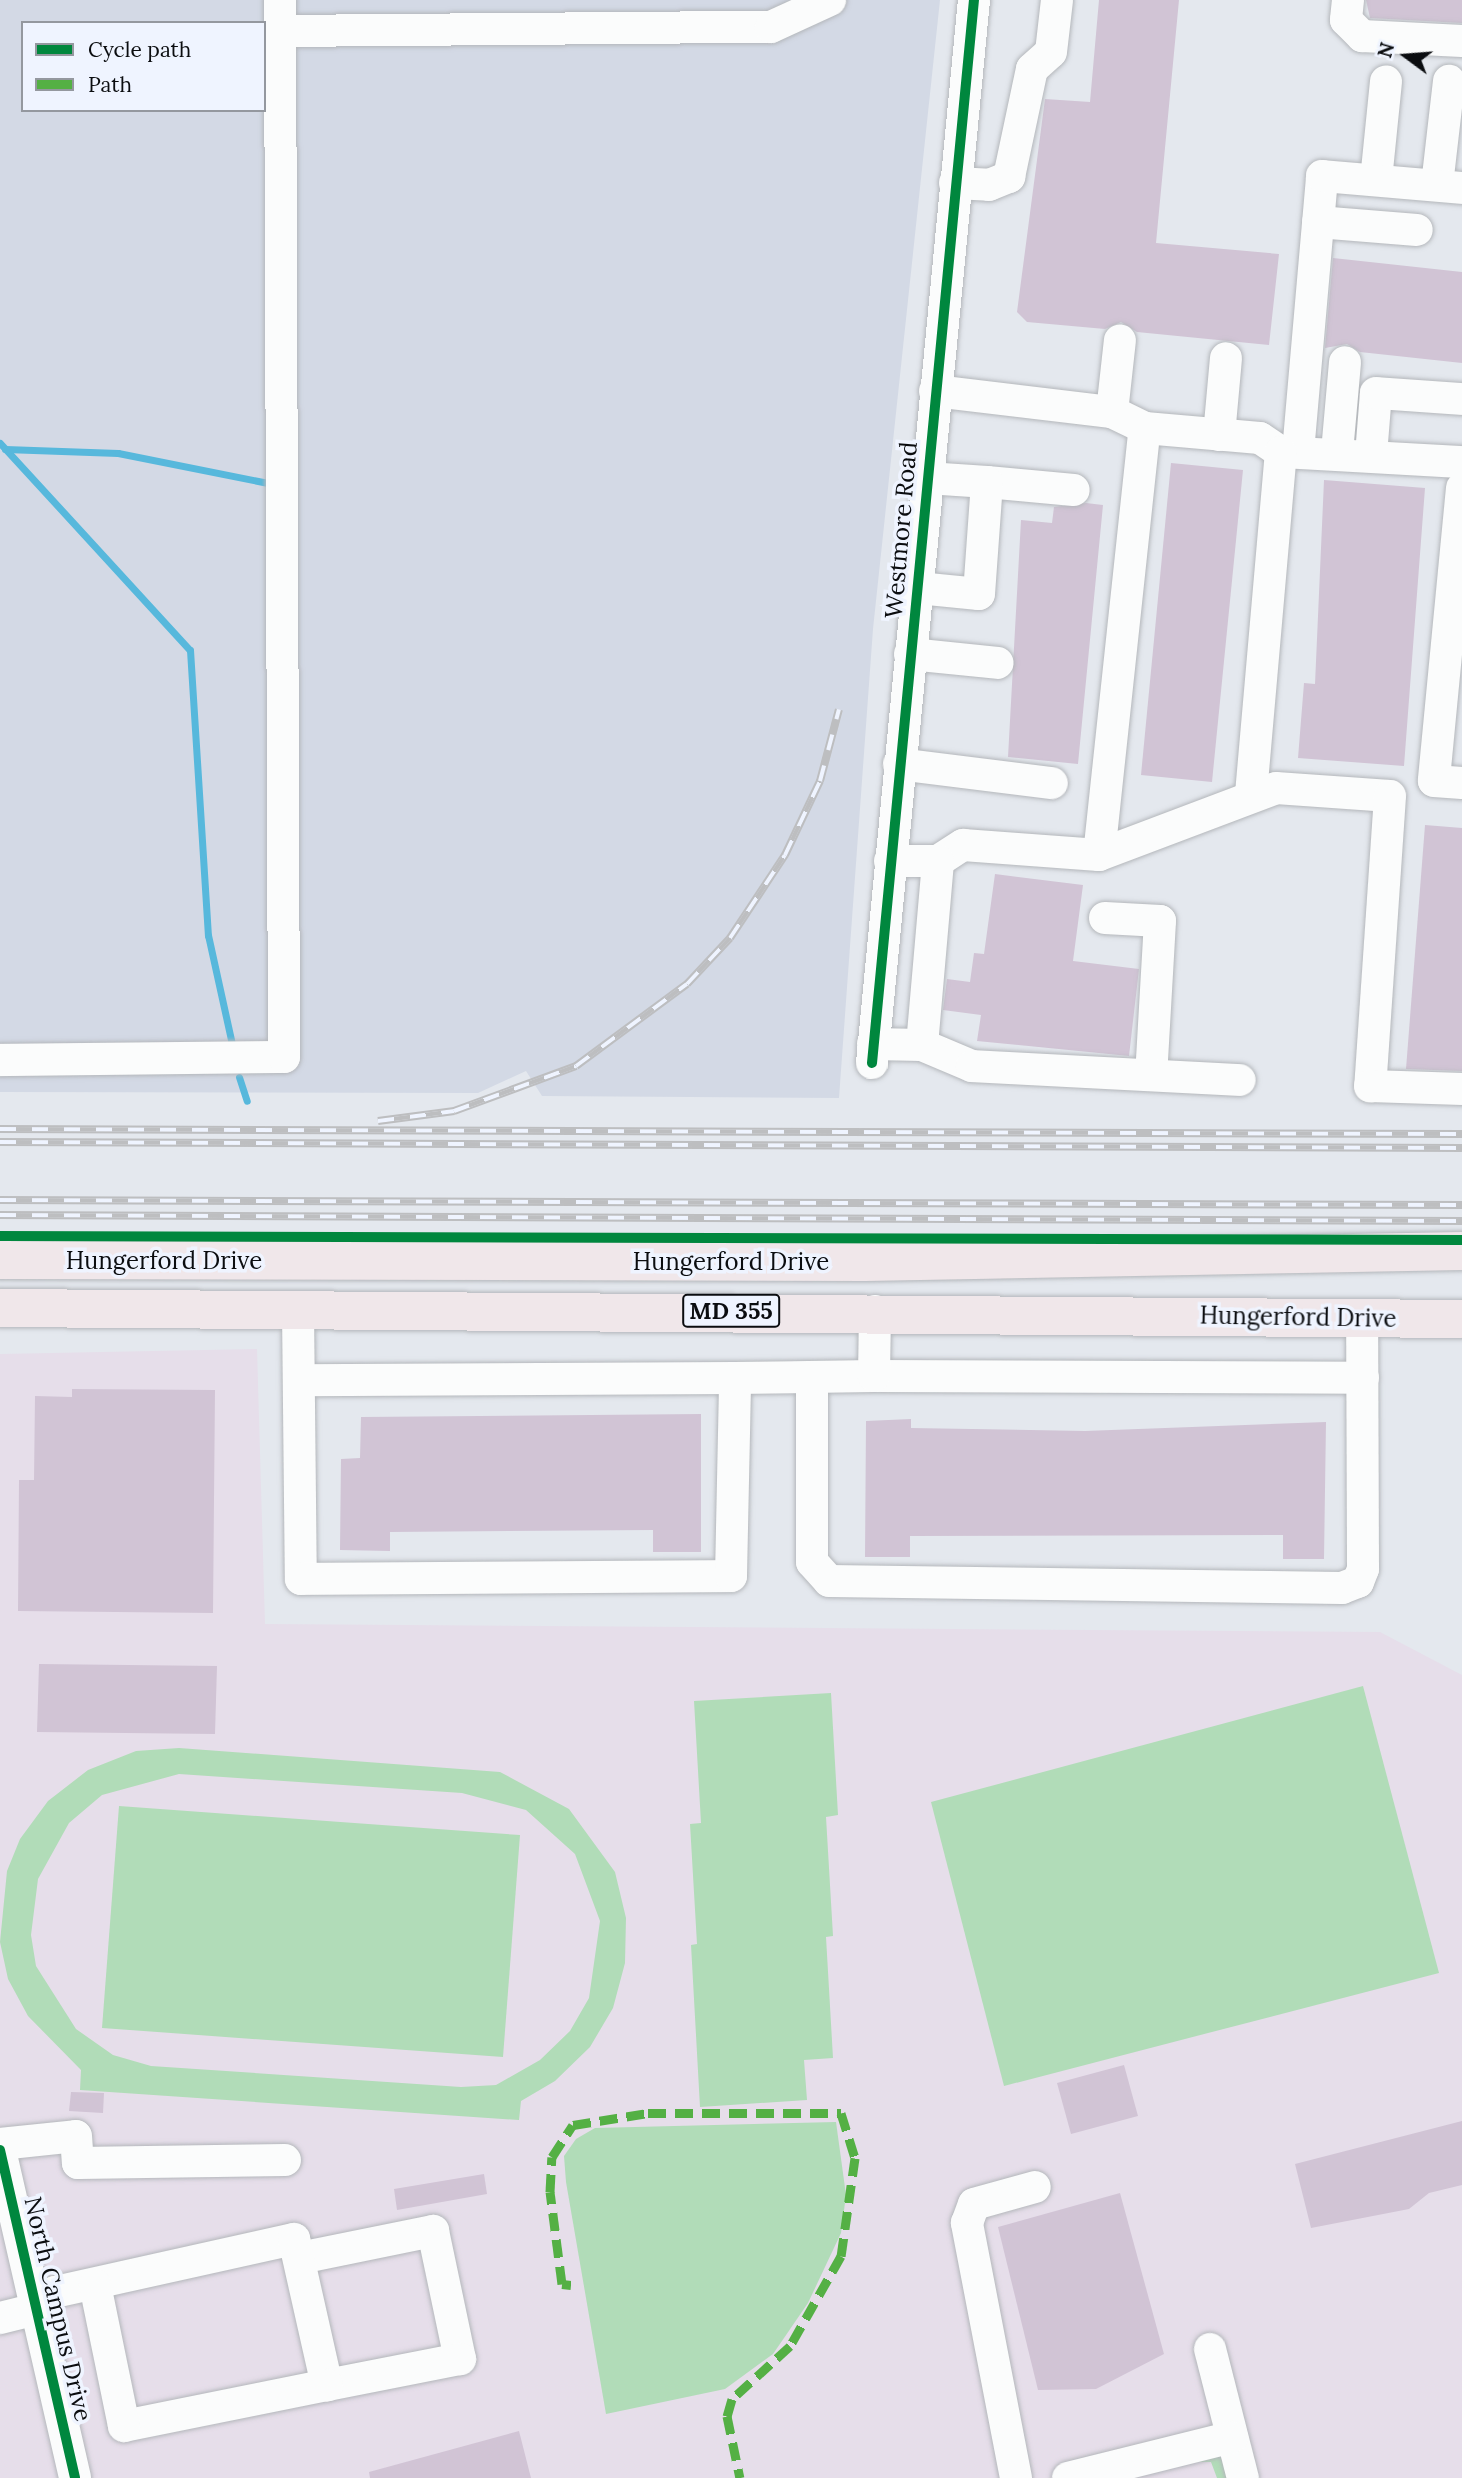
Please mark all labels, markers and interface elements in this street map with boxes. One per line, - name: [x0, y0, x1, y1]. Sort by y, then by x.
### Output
- legend: [21, 21, 266, 112]
- north arrow: [1371, 21, 1441, 91]
- text: Cycle path: [88, 36, 191, 63]
- text: N: [1372, 40, 1399, 61]
- text: Path: [88, 71, 132, 98]
- street label: Westmore Road: [879, 441, 923, 619]
- street label: Hungerford Drive: [66, 1247, 262, 1275]
- street label: Hungerford Drive: [633, 1248, 829, 1276]
- road number: MD 355: [682, 1292, 780, 1330]
- street label: Hungerford Drive: [1199, 1301, 1397, 1333]
- street label: North Campus Drive: [18, 2194, 98, 2424]

